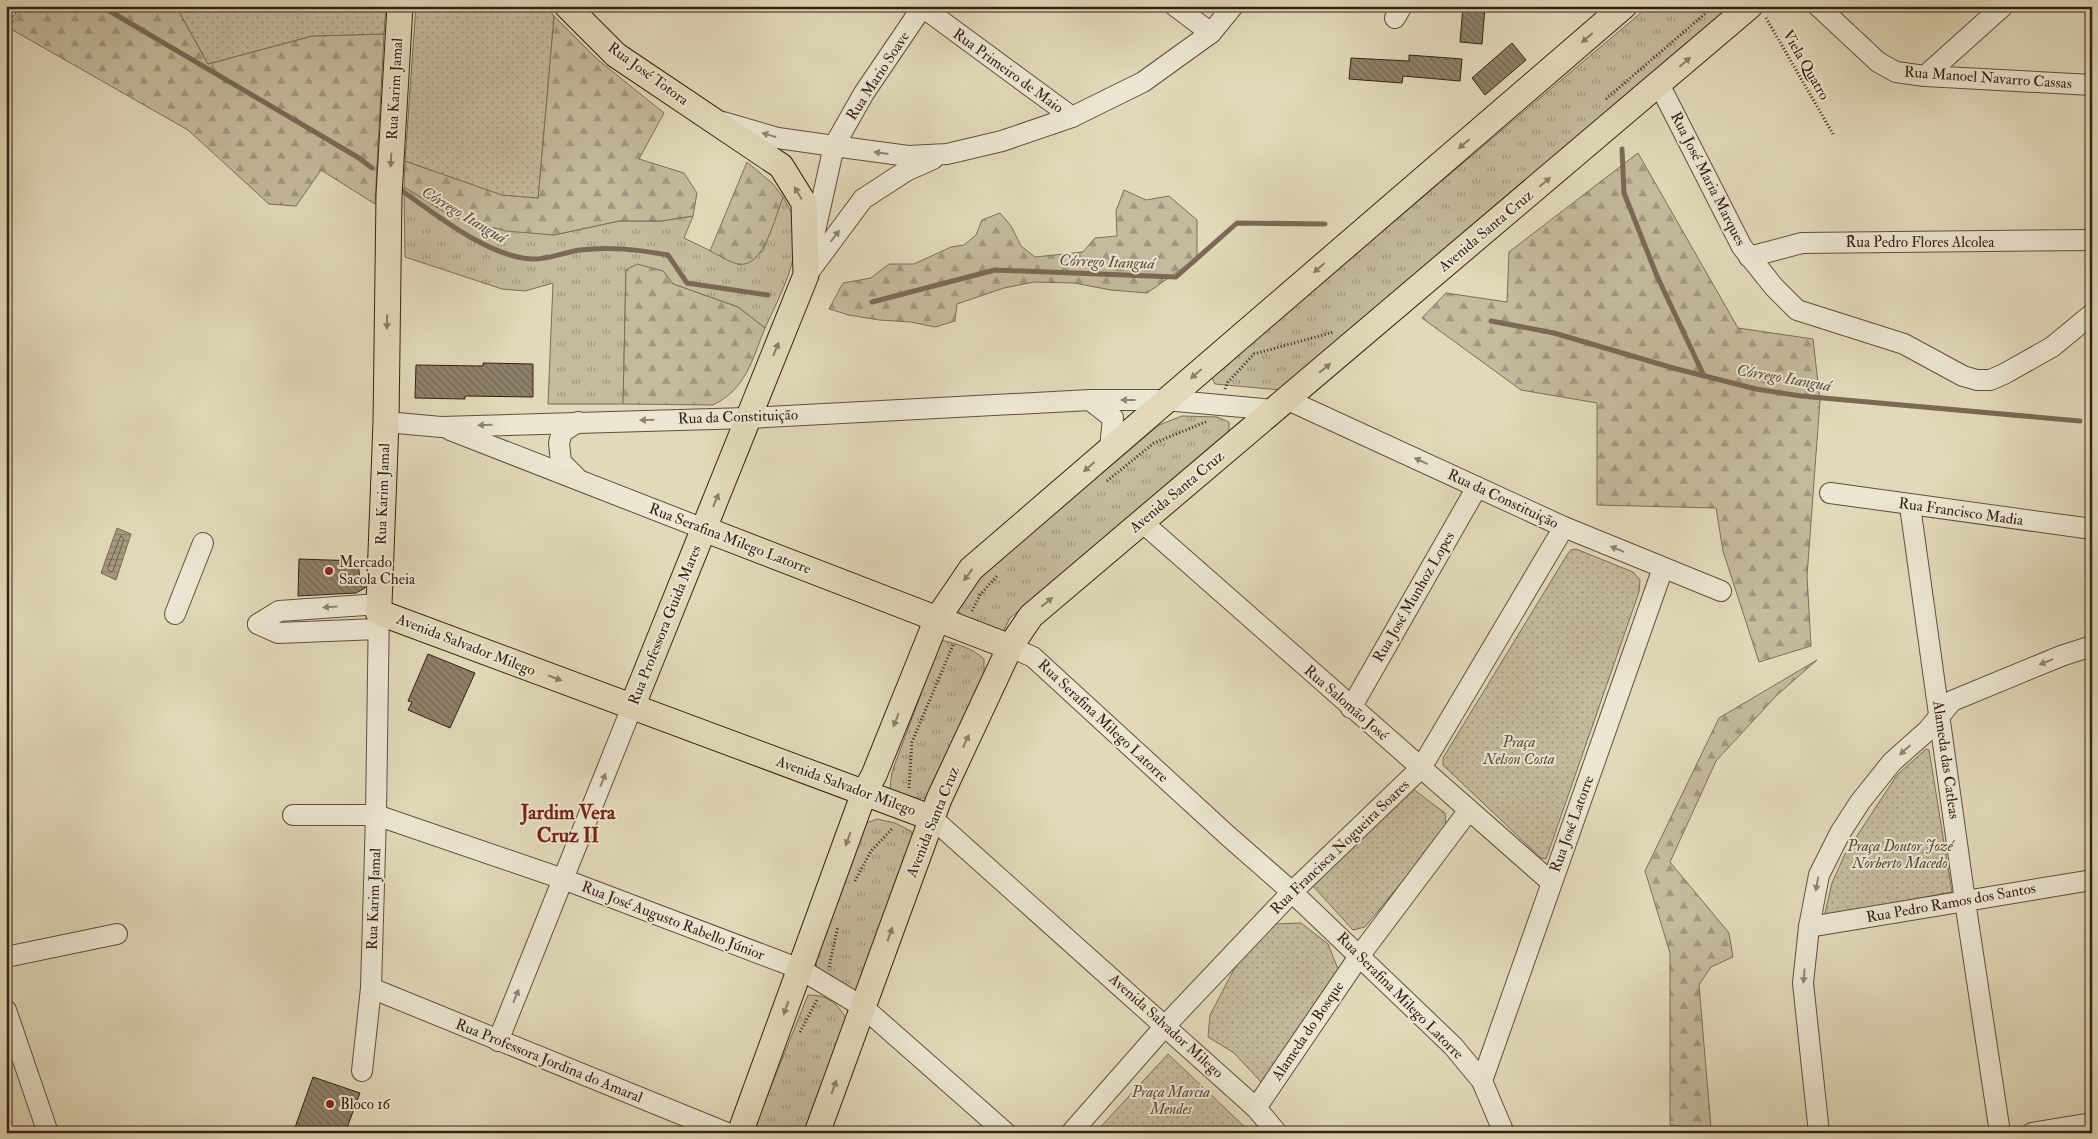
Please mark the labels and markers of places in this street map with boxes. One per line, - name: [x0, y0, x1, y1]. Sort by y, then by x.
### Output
- place label: Mercado Sacola Cheia: [339, 553, 416, 589]
- marker: Mercado Sacola Cheia: [323, 565, 335, 577]
- place label: Bloco 16: [340, 1095, 391, 1114]
- marker: Bloco 16: [324, 1098, 336, 1110]

